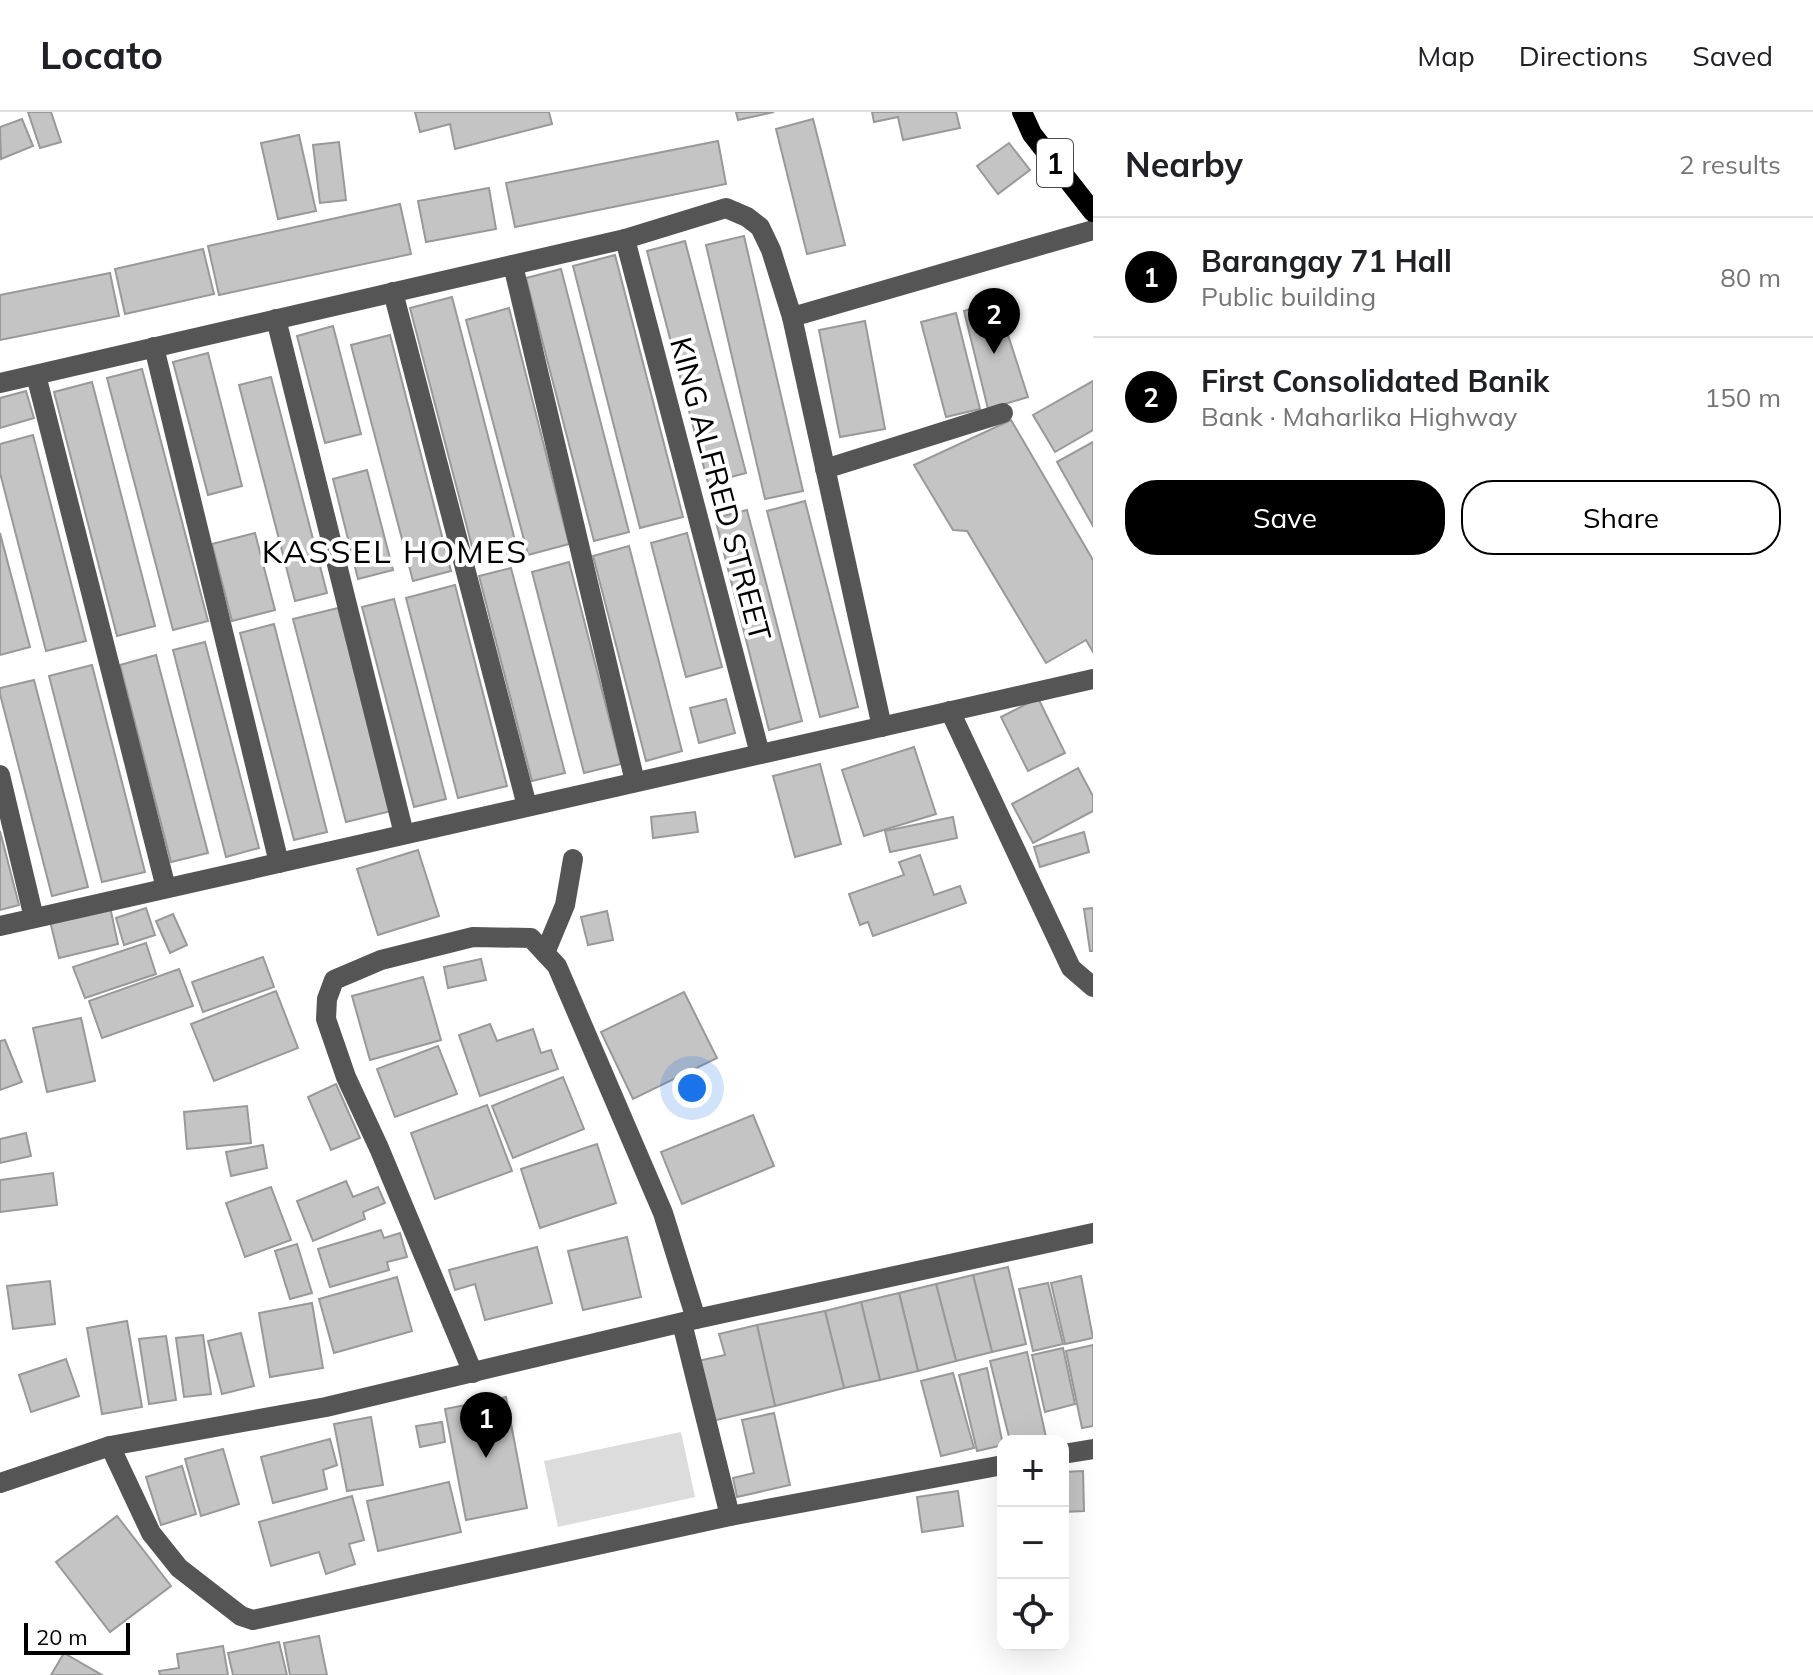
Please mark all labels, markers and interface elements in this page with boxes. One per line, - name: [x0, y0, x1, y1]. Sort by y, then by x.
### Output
- text: Locato: [40, 31, 163, 79]
- text: Map: [1417, 38, 1475, 73]
- text: Directions: [1519, 38, 1648, 73]
- text: Saved: [1692, 38, 1773, 73]
- road number: 1: [1037, 139, 1073, 187]
- text: Nearby: [1125, 143, 1243, 186]
- text: 2 results: [1679, 148, 1781, 181]
- text: Barangay 71 Hall: [1201, 242, 1452, 280]
- text: 1: [1143, 261, 1159, 294]
- text: 80 m: [1720, 261, 1781, 294]
- text: Public building: [1201, 280, 1376, 313]
- pin: 2: [968, 288, 1020, 354]
- street label: KING ALFRED STREET: [662, 333, 780, 645]
- text: First Consolidated Banik: [1201, 362, 1549, 400]
- text: 2: [1143, 381, 1159, 414]
- text: 150 m: [1705, 381, 1781, 414]
- text: Bank · Maharlika Highway: [1201, 400, 1517, 433]
- button: Save: [1125, 480, 1445, 555]
- button: Share: [1461, 480, 1781, 555]
- district label: KASSEL HOMES: [262, 531, 528, 571]
- your location: [672, 1068, 712, 1108]
- pin: 1: [460, 1392, 512, 1458]
- map controls: [997, 1435, 1069, 1651]
- button: +: [997, 1435, 1069, 1507]
- button: −: [997, 1507, 1069, 1579]
- button: locate: [997, 1579, 1069, 1651]
- scale bar: [24, 1619, 130, 1655]
- text: 20 m: [36, 1623, 87, 1651]

